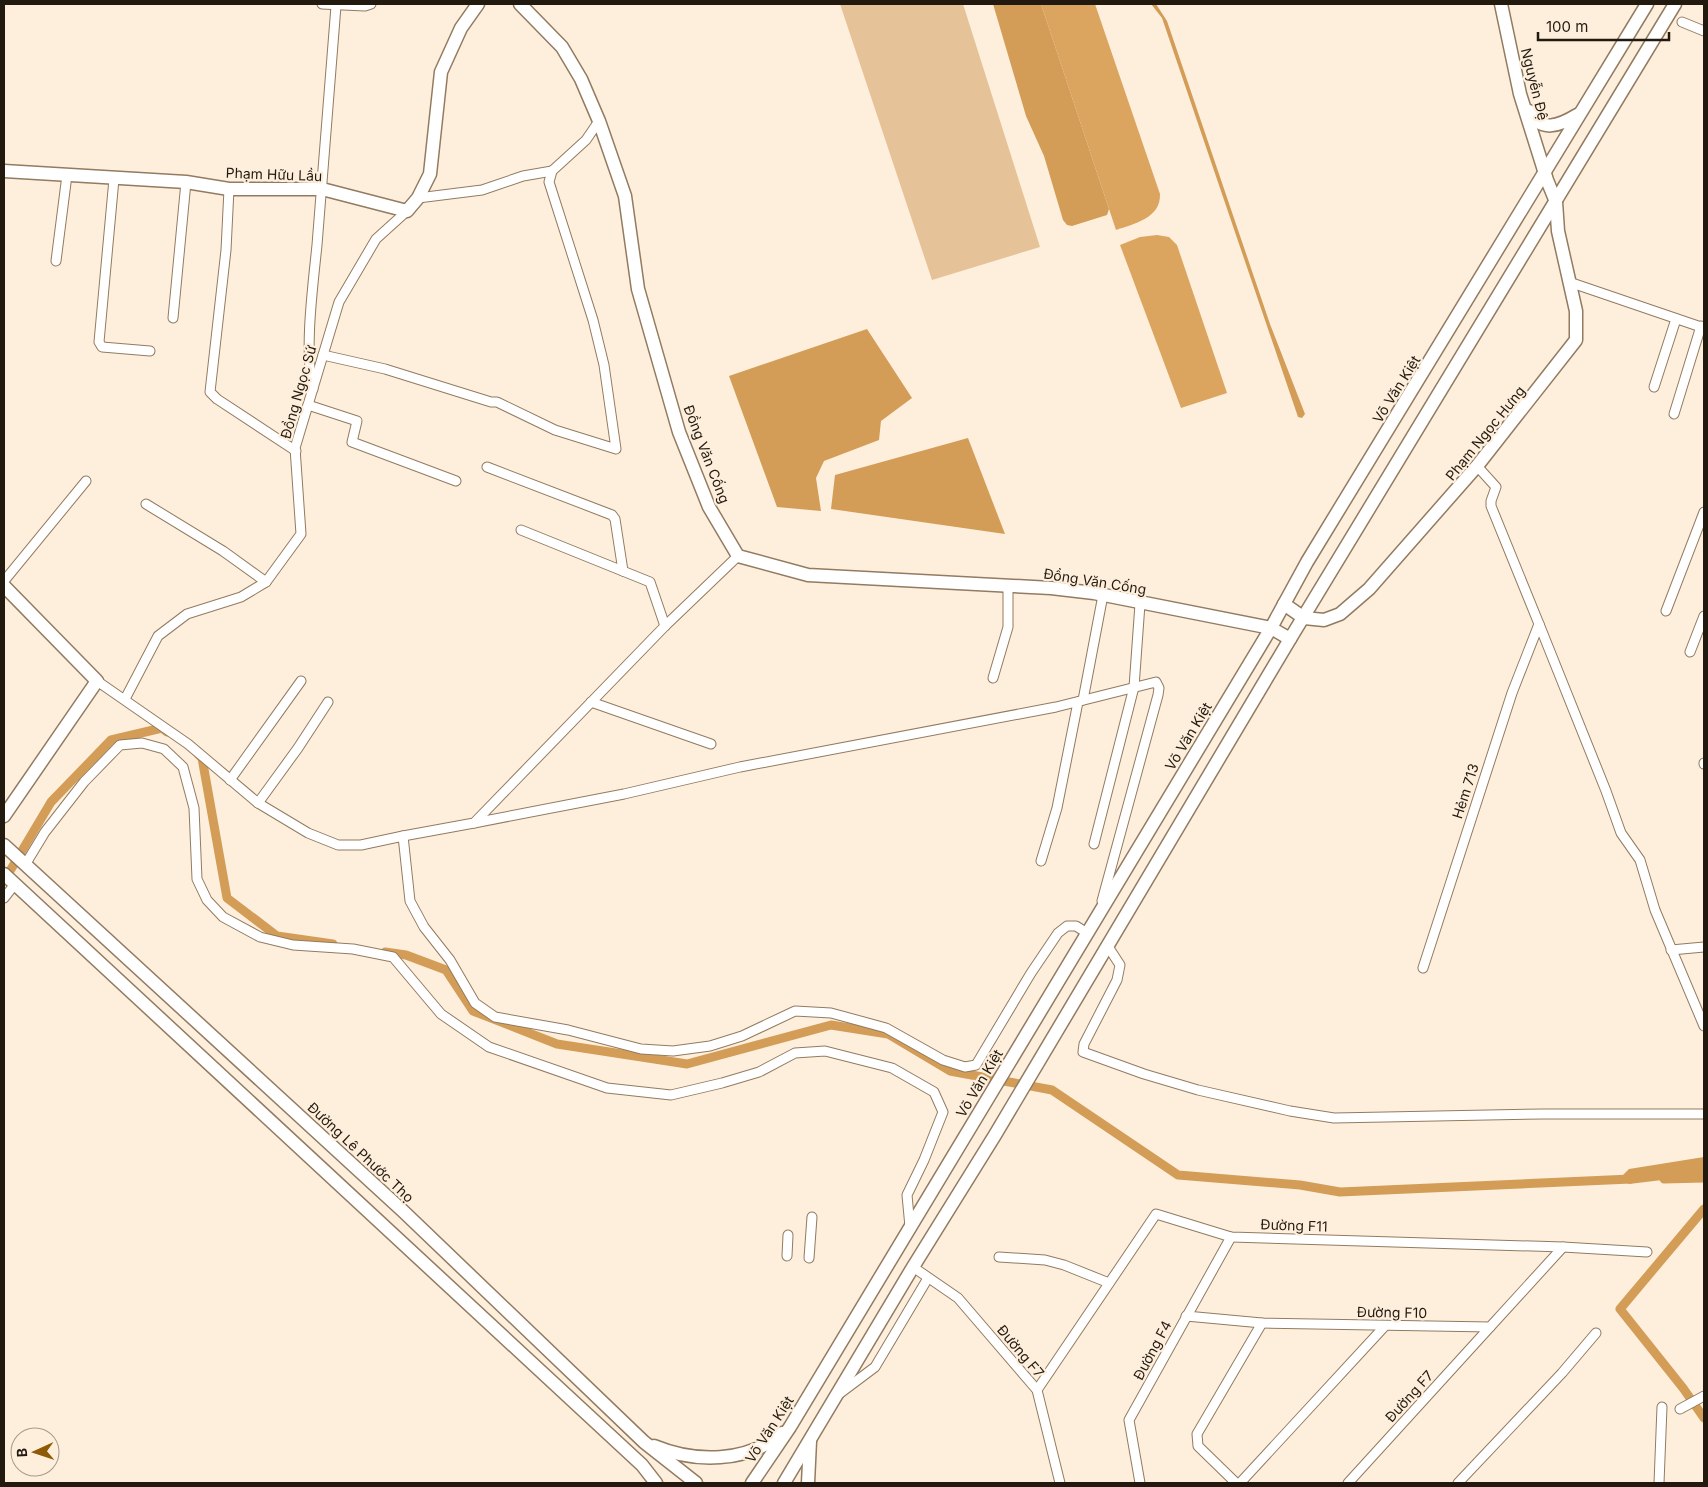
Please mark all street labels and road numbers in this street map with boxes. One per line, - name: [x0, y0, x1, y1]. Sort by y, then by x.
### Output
- street label: Nguyễn Đệ: [1518, 46, 1552, 122]
- street label: Phạm Hữu Lầu: [225, 164, 323, 184]
- street label: Đồng Ngọc Sứ: [277, 343, 320, 441]
- street label: Võ Văn Kiệt: [1369, 352, 1424, 426]
- street label: Phạm Ngọc Hưng: [1442, 382, 1528, 484]
- street label: Đồng Văn Cống: [680, 403, 734, 505]
- street label: Đồng Văn Cống: [1042, 564, 1148, 598]
- street label: Võ Văn Kiệt: [1161, 699, 1215, 773]
- street label: Hẻm 713: [1448, 761, 1482, 821]
- street label: Võ Văn Kiệt: [952, 1046, 1006, 1120]
- street label: Đường Lê Phước Thọ: [304, 1098, 418, 1206]
- street label: Đường F11: [1260, 1215, 1328, 1235]
- street label: Đường F10: [1357, 1303, 1427, 1321]
- street label: Đường F4: [1129, 1317, 1175, 1383]
- street label: Đường F7: [994, 1321, 1048, 1381]
- street label: Đường F7: [1381, 1367, 1437, 1425]
- street label: Võ Văn Kiệt: [741, 1392, 797, 1466]

